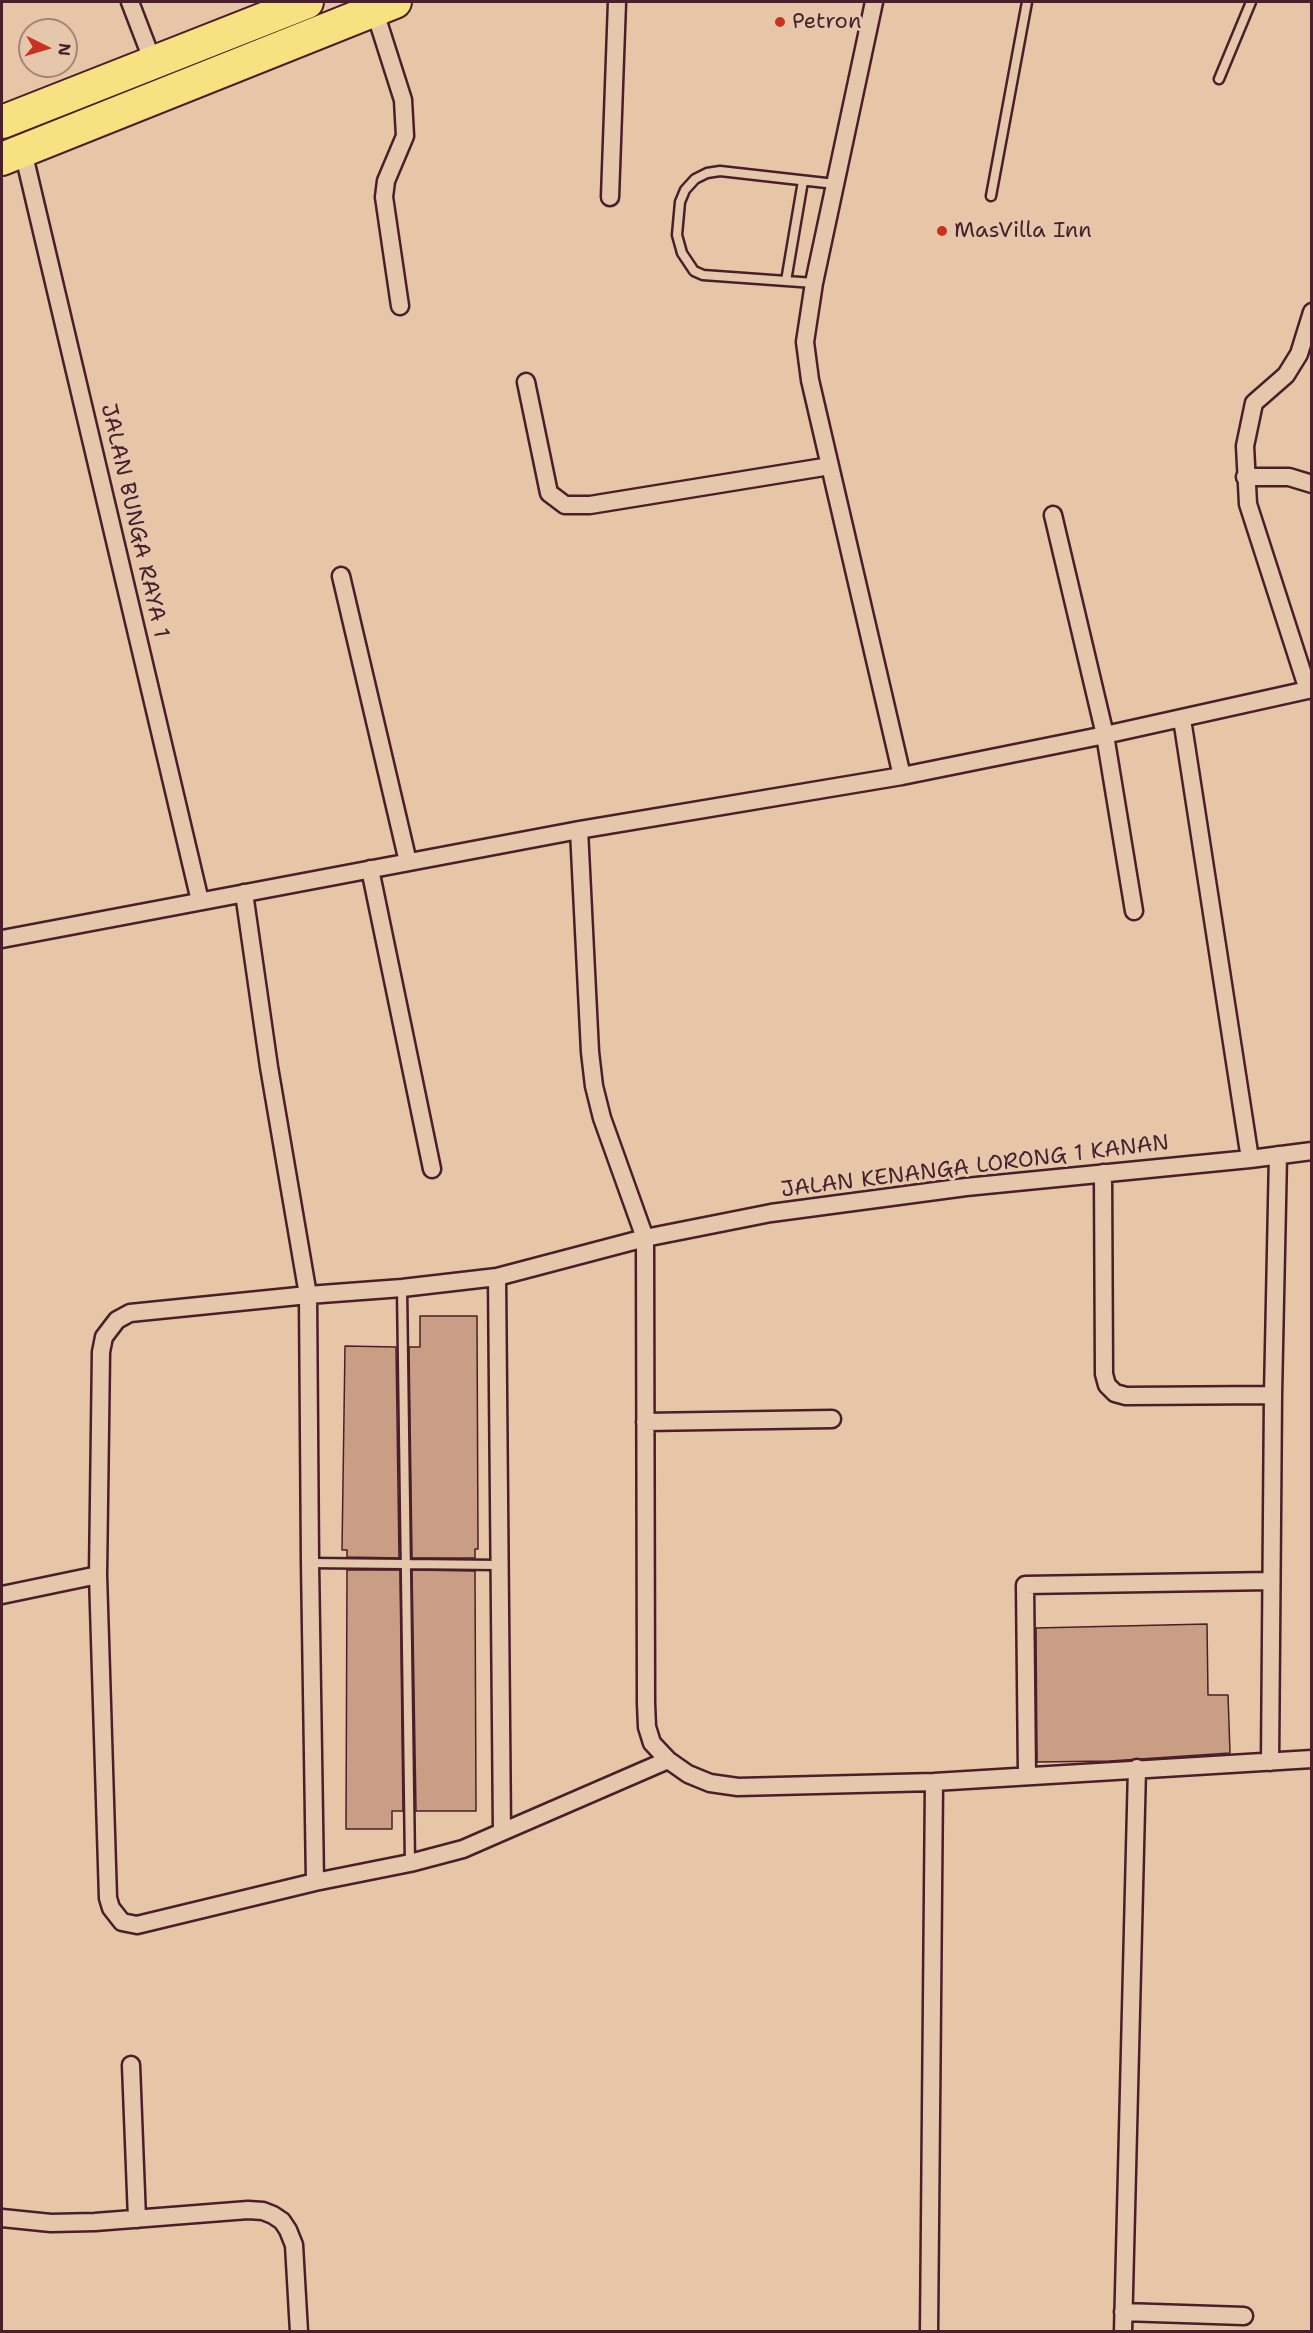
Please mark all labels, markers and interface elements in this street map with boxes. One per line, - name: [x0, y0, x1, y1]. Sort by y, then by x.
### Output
- place label: Petron: [792, 9, 861, 35]
- marker: Petron: [773, 15, 787, 29]
- north arrow: [18, 18, 78, 78]
- text: N: [53, 42, 75, 57]
- place label: MasVilla Inn: [954, 218, 1092, 244]
- marker: MasVilla Inn: [935, 224, 949, 238]
- street label: JALAN BUNGA RAYA 1: [94, 401, 174, 641]
- street label: JALAN KENANGA LORONG 1 KANAN: [779, 1130, 1171, 1204]

